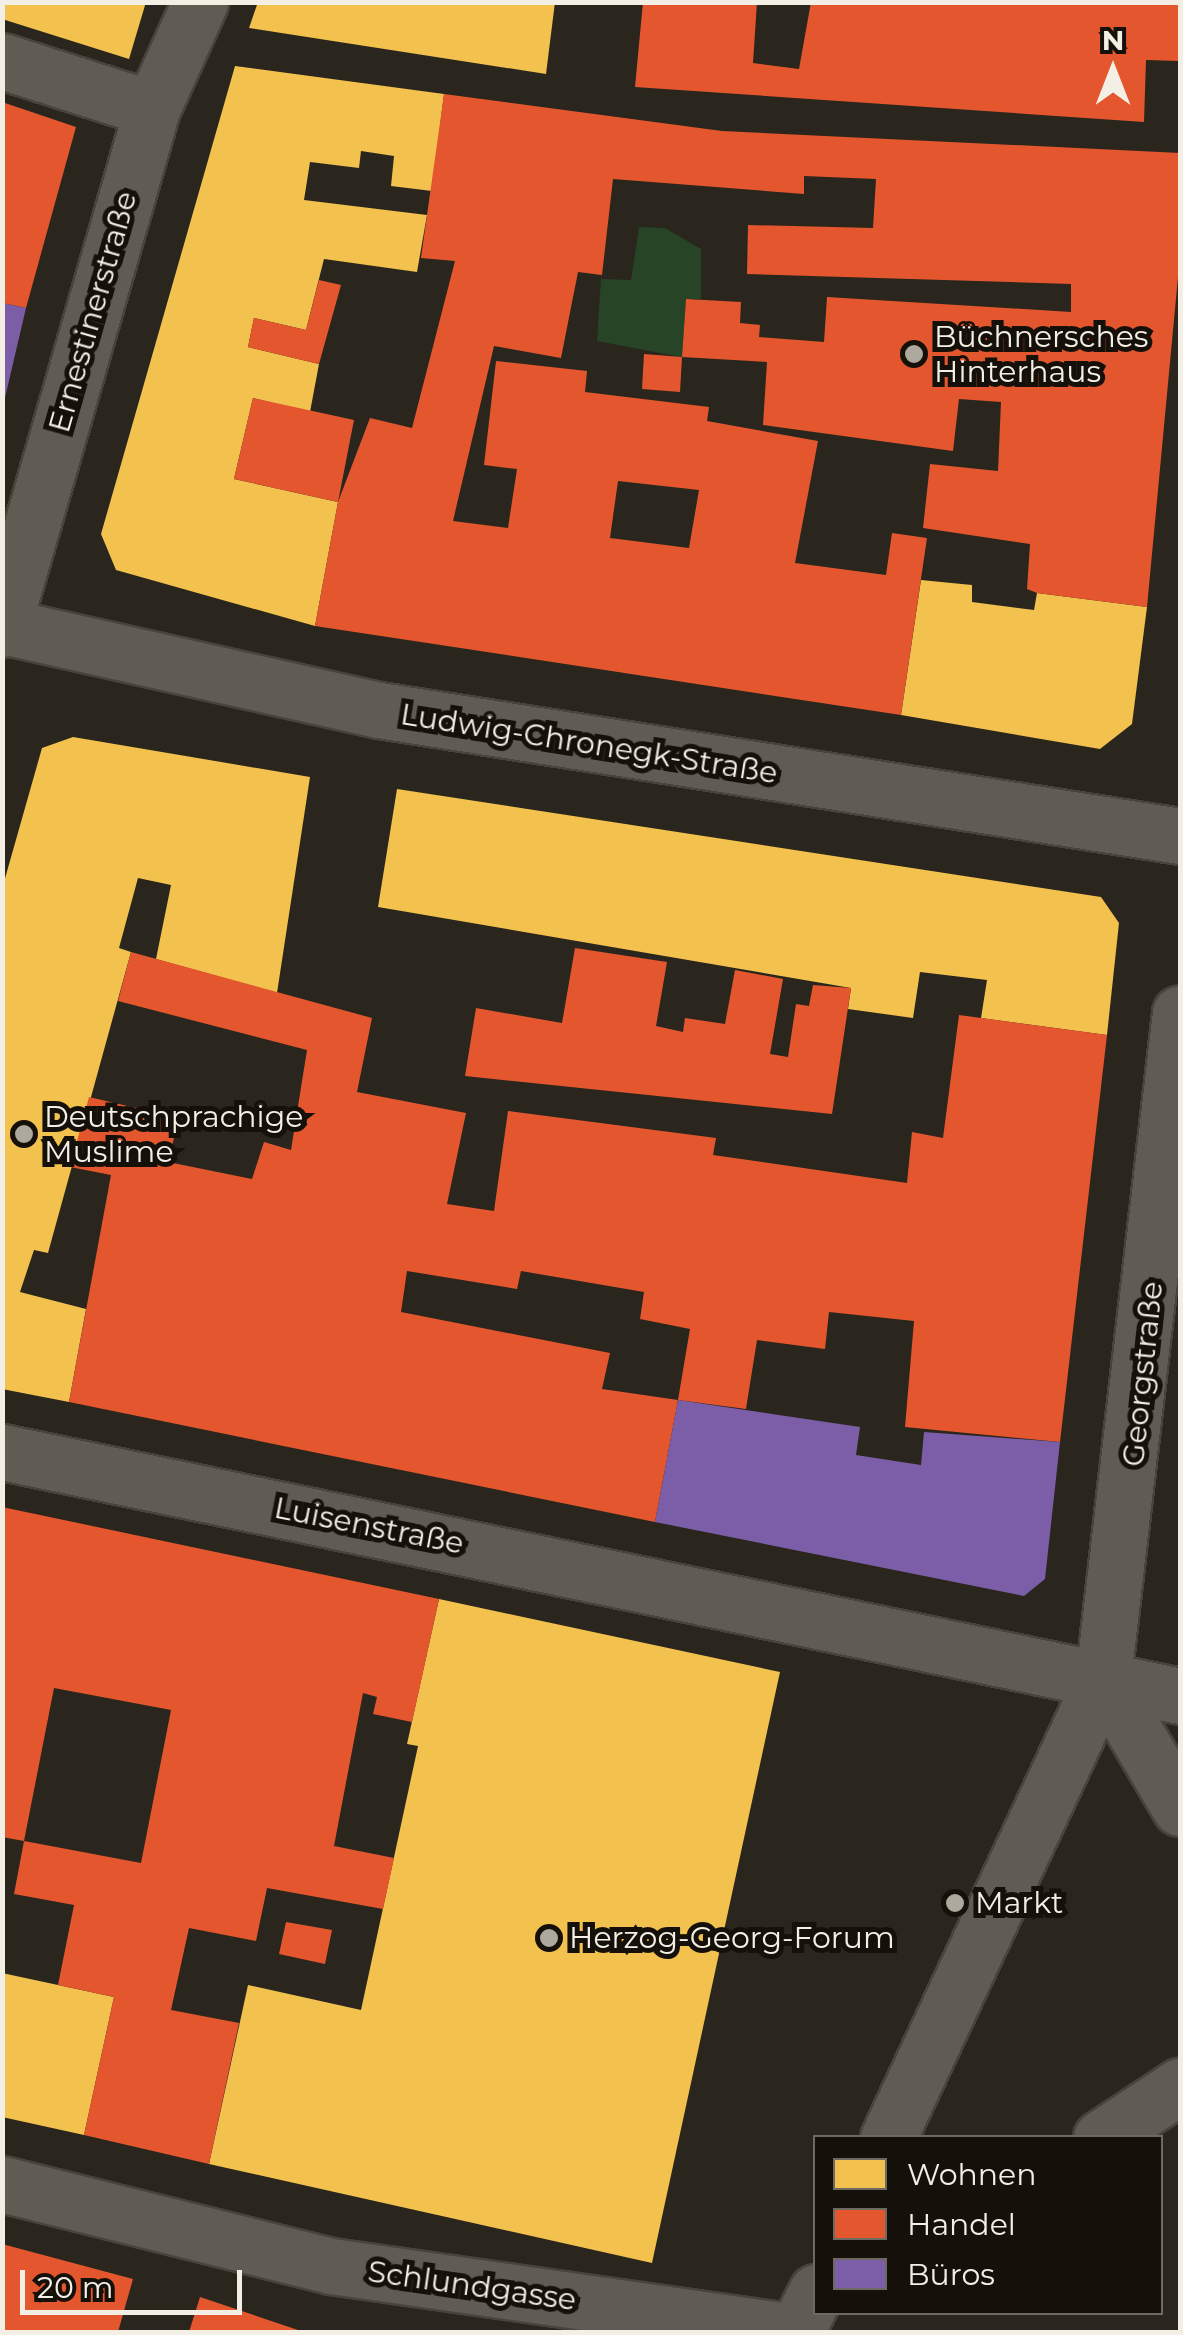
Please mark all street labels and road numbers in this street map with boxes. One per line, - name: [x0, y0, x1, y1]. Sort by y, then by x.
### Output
- street label: Ernestinerstraße: [41, 187, 145, 437]
- street label: Ludwig-Chronegk-Straße: [398, 696, 780, 792]
- street label: Georgstraße: [1115, 1280, 1171, 1468]
- street label: Luisenstraße: [271, 1490, 467, 1562]
- street label: Schlundgasse: [366, 2254, 578, 2318]

